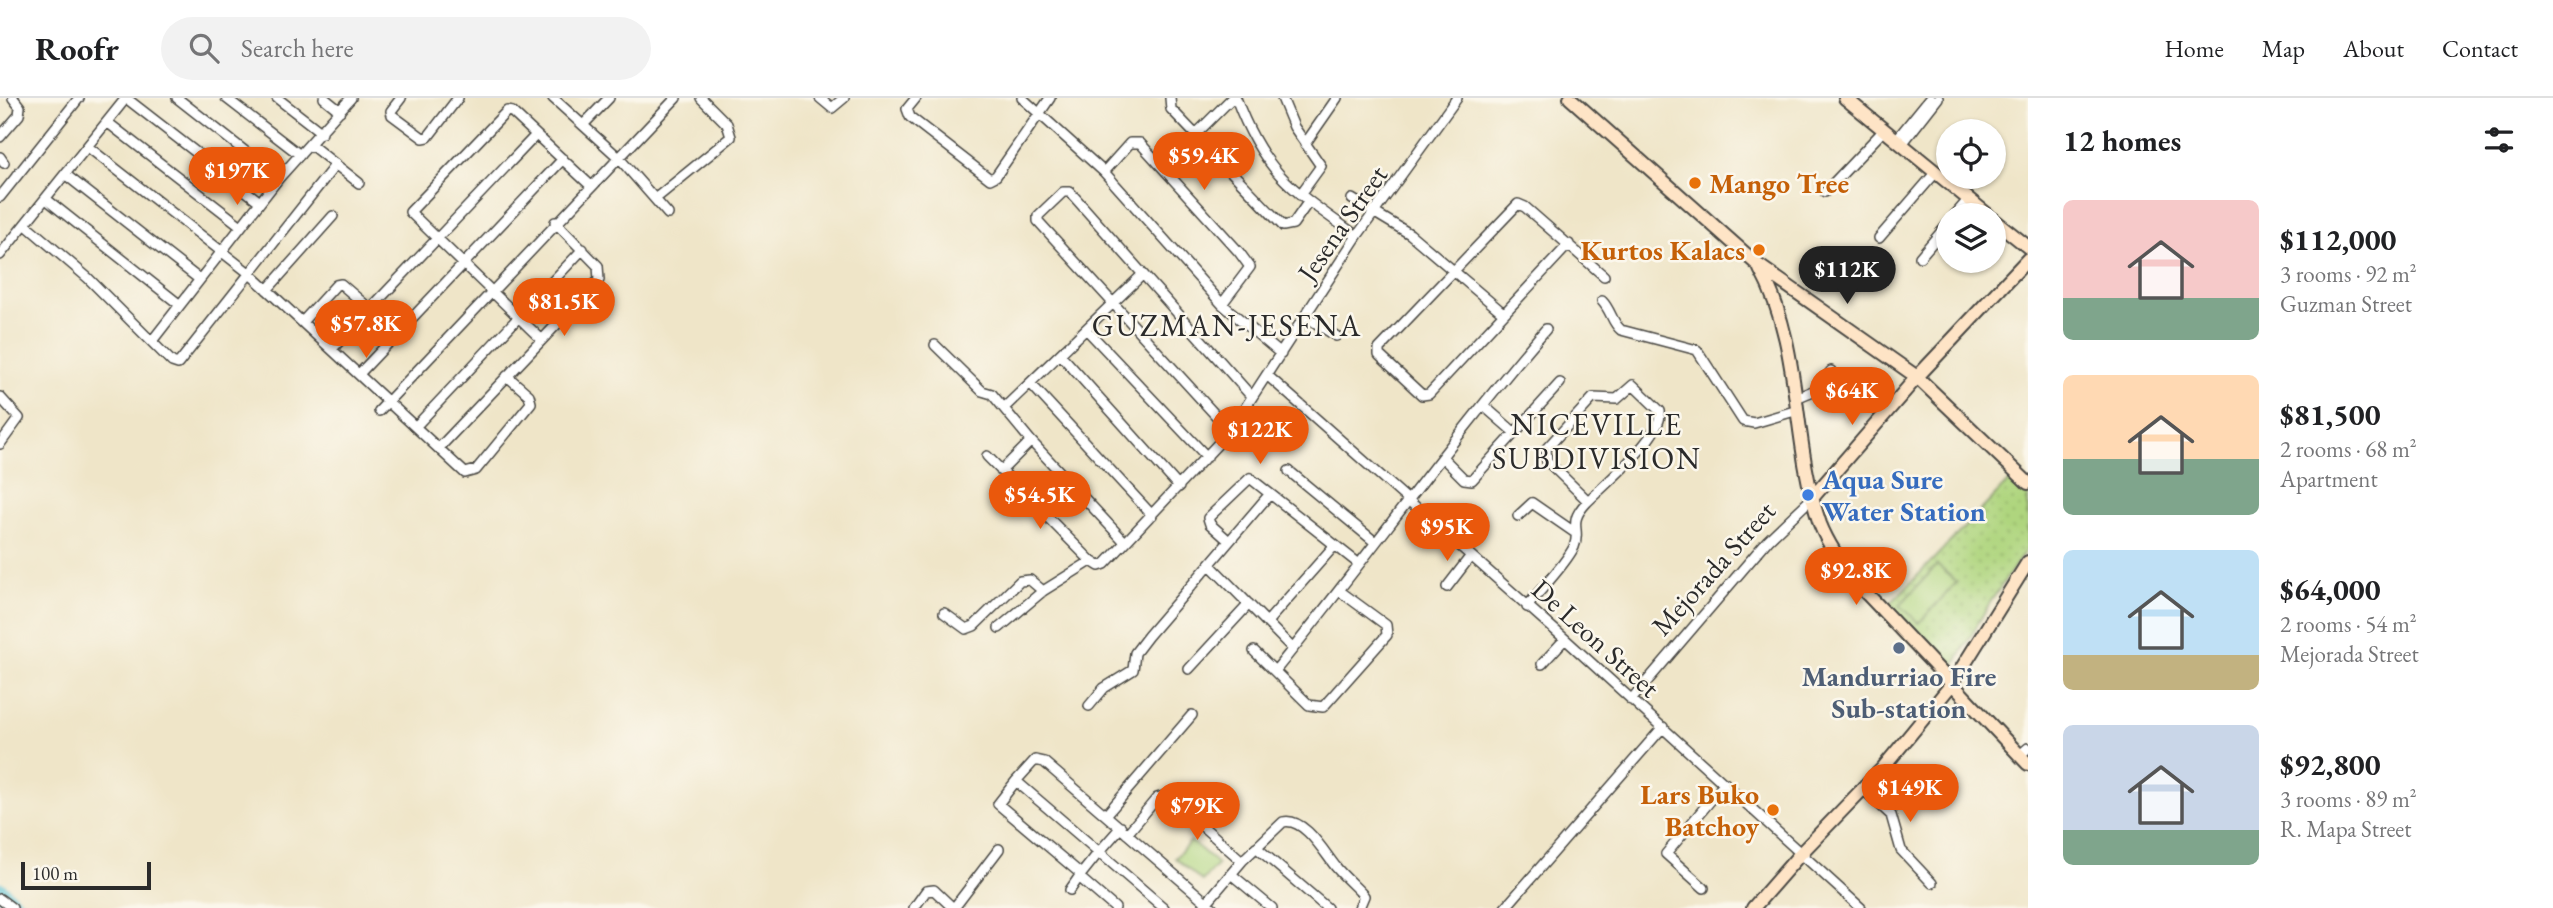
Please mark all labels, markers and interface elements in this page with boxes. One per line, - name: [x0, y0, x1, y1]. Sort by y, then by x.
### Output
- search box: [161, 17, 651, 80]
- text: Roofr: [35, 27, 119, 70]
- icon: search: [185, 29, 223, 67]
- text: Search here: [241, 31, 354, 65]
- text: Home: [2164, 33, 2224, 64]
- text: Map: [2262, 33, 2305, 64]
- text: About: [2343, 33, 2404, 64]
- text: Contact: [2442, 33, 2518, 64]
- map controls: [1936, 119, 2006, 273]
- button: locate: [1936, 119, 2006, 189]
- text: 12 homes: [2063, 121, 2181, 160]
- icon: filters: [2480, 121, 2518, 159]
- pin: $59.4K: [1147, 132, 1261, 192]
- text: $59.4K: [1169, 140, 1239, 170]
- pin: $197K: [188, 148, 286, 207]
- text: $197K: [205, 155, 269, 185]
- street label: Jesena Street: [1288, 158, 1395, 290]
- place label: Mango Tree: [1709, 165, 1849, 201]
- marker: Mango Tree: [1687, 175, 1703, 191]
- button: layers: [1936, 203, 2006, 273]
- text: $112,000: [2280, 220, 2396, 259]
- icon: home: [2119, 228, 2203, 312]
- place label: Kurtos Kalacs: [1581, 232, 1745, 268]
- marker: Kurtos Kalacs: [1751, 242, 1767, 258]
- pin: $112K: [1798, 246, 1896, 306]
- text: $112K: [1815, 254, 1879, 284]
- text: 3 rooms · 92 m²: [2280, 259, 2417, 289]
- pin: $81.5K: [507, 278, 621, 338]
- text: $81.5K: [529, 286, 599, 316]
- text: Guzman Street: [2280, 289, 2412, 319]
- pin: $57.8K: [309, 300, 423, 360]
- district label: GUZMAN-JESENA: [1092, 306, 1362, 345]
- text: $57.8K: [331, 308, 401, 338]
- pin: $64K: [1811, 368, 1893, 427]
- text: $64K: [1826, 375, 1878, 405]
- text: $81,500: [2280, 395, 2381, 434]
- icon: home: [2119, 403, 2203, 487]
- district label: NICEVILLE SUBDIVISION: [1492, 405, 1702, 478]
- pin: $122K: [1211, 406, 1309, 466]
- text: $122K: [1228, 414, 1292, 444]
- text: 2 rooms · 68 m²: [2280, 434, 2417, 464]
- place label: Aqua Sure Water Station: [1821, 461, 1986, 529]
- text: Apartment: [2280, 464, 2378, 494]
- pin: $54.5K: [983, 472, 1097, 531]
- text: $54.5K: [1005, 479, 1075, 509]
- marker: Aqua Sure Water Station: [1800, 487, 1816, 503]
- street label: Mejorada Street: [1643, 493, 1783, 643]
- pin: $95K: [1406, 504, 1488, 563]
- text: $95K: [1421, 511, 1473, 541]
- pin: $92.8K: [1799, 547, 1913, 607]
- text: $92.8K: [1821, 555, 1891, 585]
- text: $64,000: [2280, 570, 2381, 609]
- street label: De Leon Street: [1524, 571, 1668, 705]
- icon: home: [2119, 578, 2203, 662]
- text: 2 rooms · 54 m²: [2280, 609, 2417, 639]
- text: Mejorada Street: [2280, 639, 2419, 669]
- marker: Mandurriao Fire Sub-station: [1891, 640, 1907, 656]
- place label: Mandurriao Fire Sub-station: [1802, 658, 1996, 726]
- text: $92,800: [2280, 745, 2381, 784]
- icon: home: [2119, 753, 2203, 837]
- pin: $149K: [1861, 764, 1959, 824]
- text: $149K: [1878, 772, 1942, 802]
- place label: Lars Buko Batchoy: [1640, 776, 1760, 844]
- pin: $79K: [1156, 782, 1238, 842]
- text: 3 rooms · 89 m²: [2280, 784, 2417, 814]
- text: $79K: [1171, 790, 1223, 820]
- marker: Lars Buko Batchoy: [1765, 802, 1781, 818]
- text: R. Mapa Street: [2280, 814, 2412, 844]
- scale bar: [21, 859, 150, 891]
- text: 100 m: [32, 861, 78, 886]

